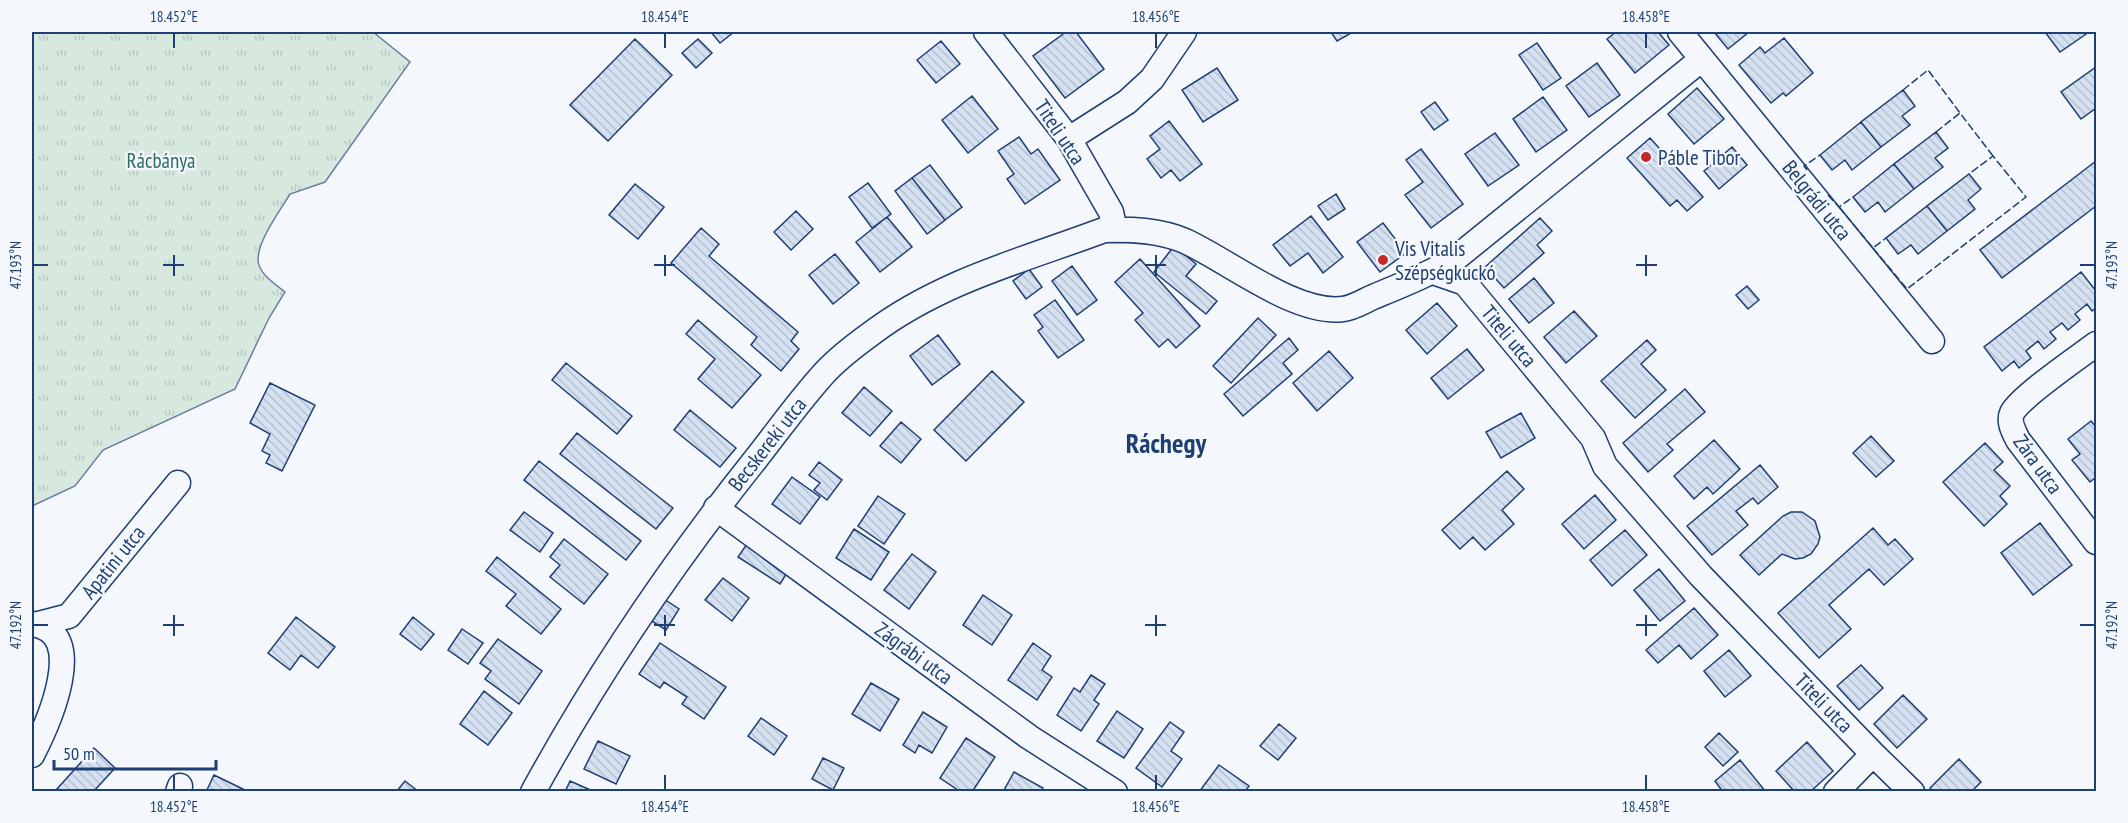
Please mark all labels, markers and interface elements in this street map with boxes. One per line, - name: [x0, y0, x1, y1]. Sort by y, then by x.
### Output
- text: 18.452°E: [150, 7, 198, 26]
- text: 18.454°E: [641, 7, 689, 26]
- text: 18.456°E: [1132, 7, 1180, 26]
- text: 18.458°E: [1622, 7, 1670, 26]
- street label: Titeli utca: [1028, 94, 1092, 170]
- place label: Páble Tibor: [1658, 144, 1741, 171]
- park label: Rácbánya: [127, 147, 196, 174]
- marker: Páble Tibor: [1639, 150, 1653, 164]
- street label: Belgrádi utca: [1776, 154, 1858, 246]
- place label: Vis Vitalis Szépségkuckó: [1394, 235, 1496, 286]
- text: 47.193°N: [6, 241, 25, 289]
- text: 47.193°N: [2102, 241, 2121, 289]
- marker: Vis Vitalis Szépségkuckó: [1376, 253, 1390, 267]
- street label: Titeli utca: [1475, 299, 1543, 373]
- street label: Becskereki utca: [722, 392, 812, 496]
- district label: Ráchegy: [1126, 426, 1208, 460]
- street label: Zára utca: [2007, 429, 2069, 499]
- street label: Apatini utca: [75, 520, 151, 604]
- text: 47.192°N: [6, 601, 25, 649]
- text: 47.192°N: [2102, 601, 2121, 649]
- street label: Zágrábi utca: [870, 616, 958, 690]
- street label: Titeli utca: [1789, 667, 1859, 739]
- scale bar: [54, 733, 216, 771]
- text: 50 m: [63, 742, 95, 765]
- text: 18.452°E: [150, 797, 198, 816]
- text: 18.454°E: [641, 797, 689, 816]
- text: 18.456°E: [1132, 797, 1180, 816]
- text: 18.458°E: [1622, 797, 1670, 816]

